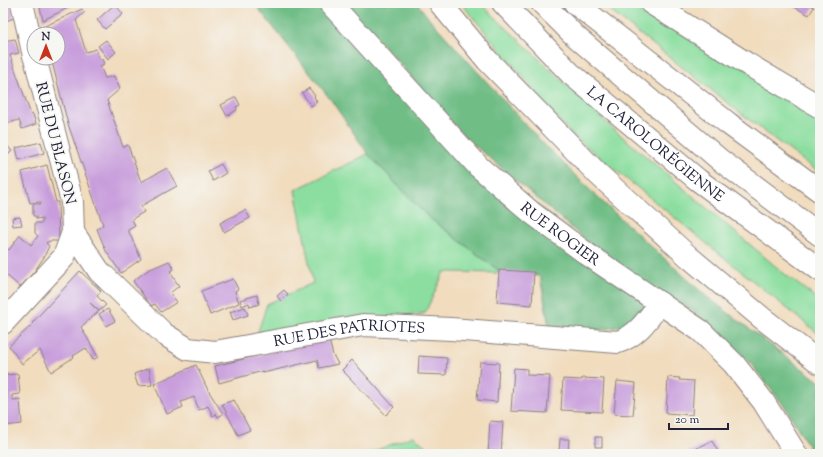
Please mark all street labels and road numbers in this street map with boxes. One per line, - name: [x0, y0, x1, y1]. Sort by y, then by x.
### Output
- street label: RUE DU BLASON: [29, 80, 80, 207]
- street label: LA CAROLORÉGIENNE: [581, 82, 728, 208]
- street label: RUE ROGIER: [515, 198, 604, 272]
- street label: RUE DES PATRIOTES: [272, 315, 426, 353]

